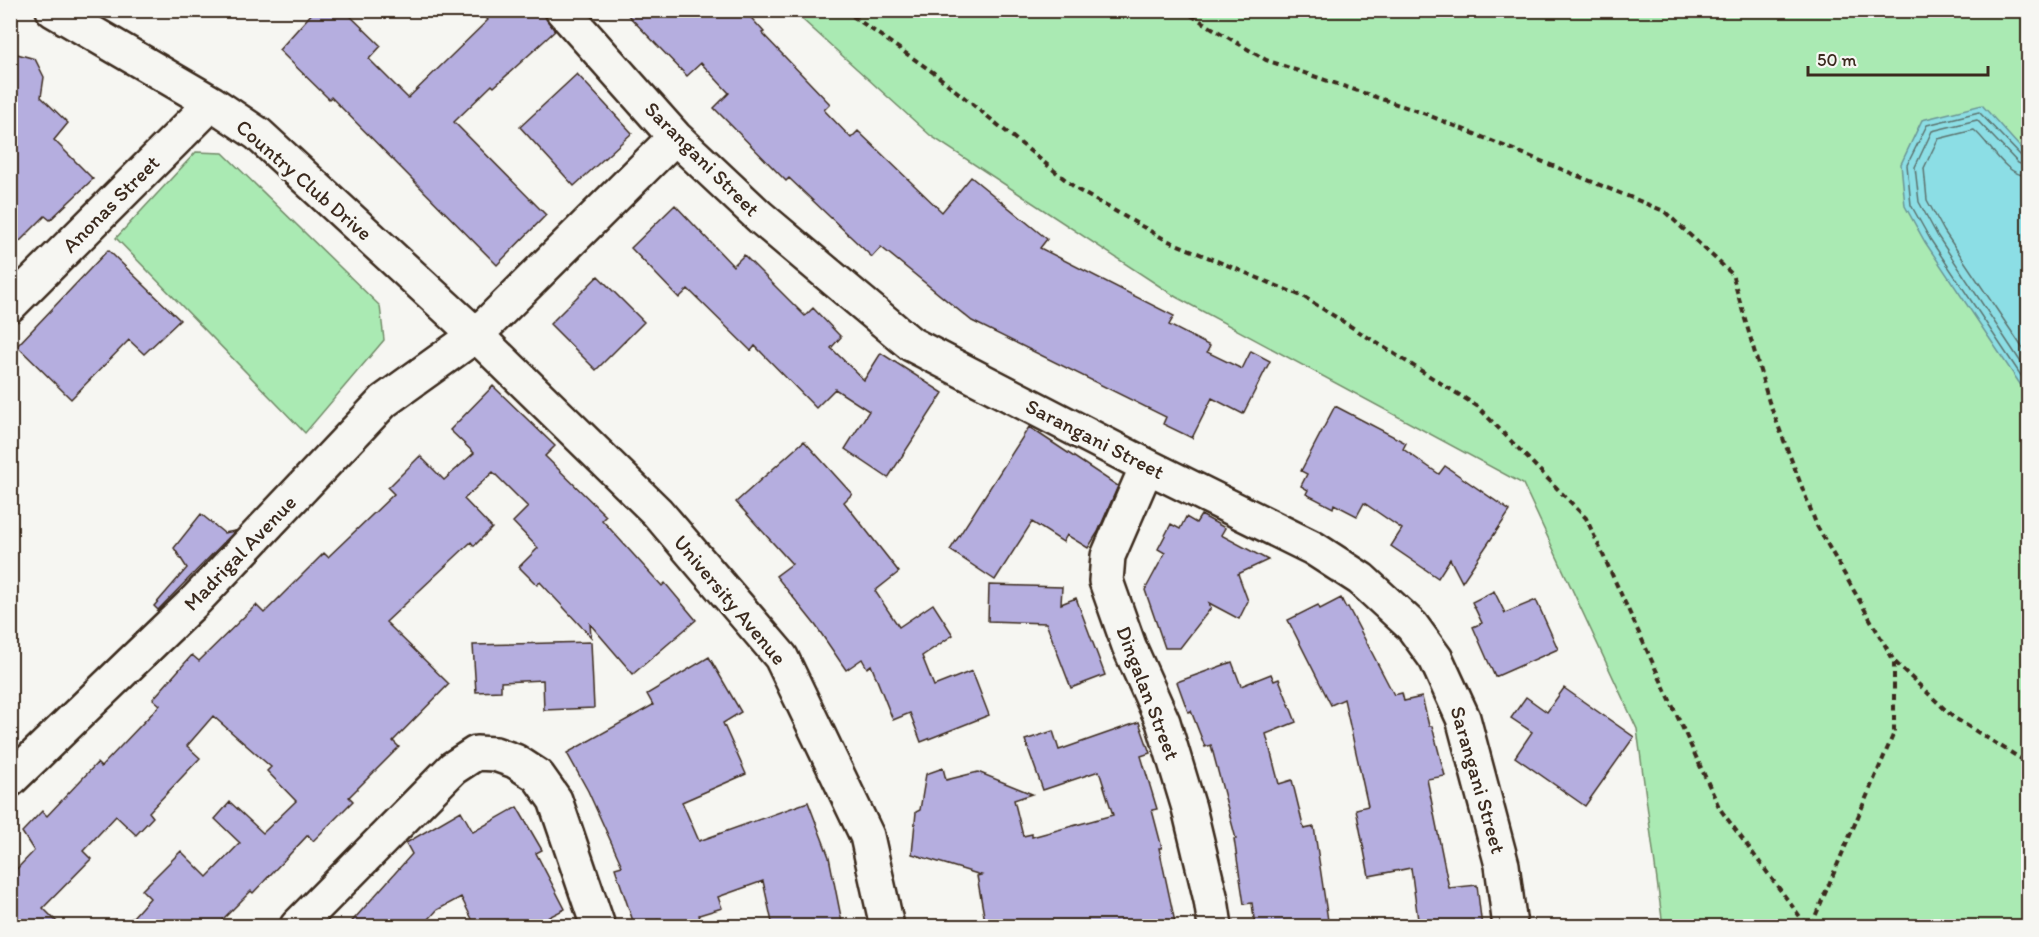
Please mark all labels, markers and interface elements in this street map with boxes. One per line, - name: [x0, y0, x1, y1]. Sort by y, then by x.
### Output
- scale bar: [1808, 39, 1988, 77]
- text: 50 m: [1817, 49, 1857, 71]
- street label: Sarangani Street: [640, 96, 765, 221]
- street label: Country Club Drive: [231, 114, 377, 245]
- street label: Anonas Street: [57, 150, 165, 257]
- street label: Sarangani Street: [1022, 393, 1169, 484]
- street label: Madrigal Avenue: [178, 490, 301, 616]
- street label: University Avenue: [669, 530, 792, 670]
- street label: Dingalan Street: [1111, 622, 1186, 763]
- street label: Sarangani Street: [1445, 703, 1512, 857]

